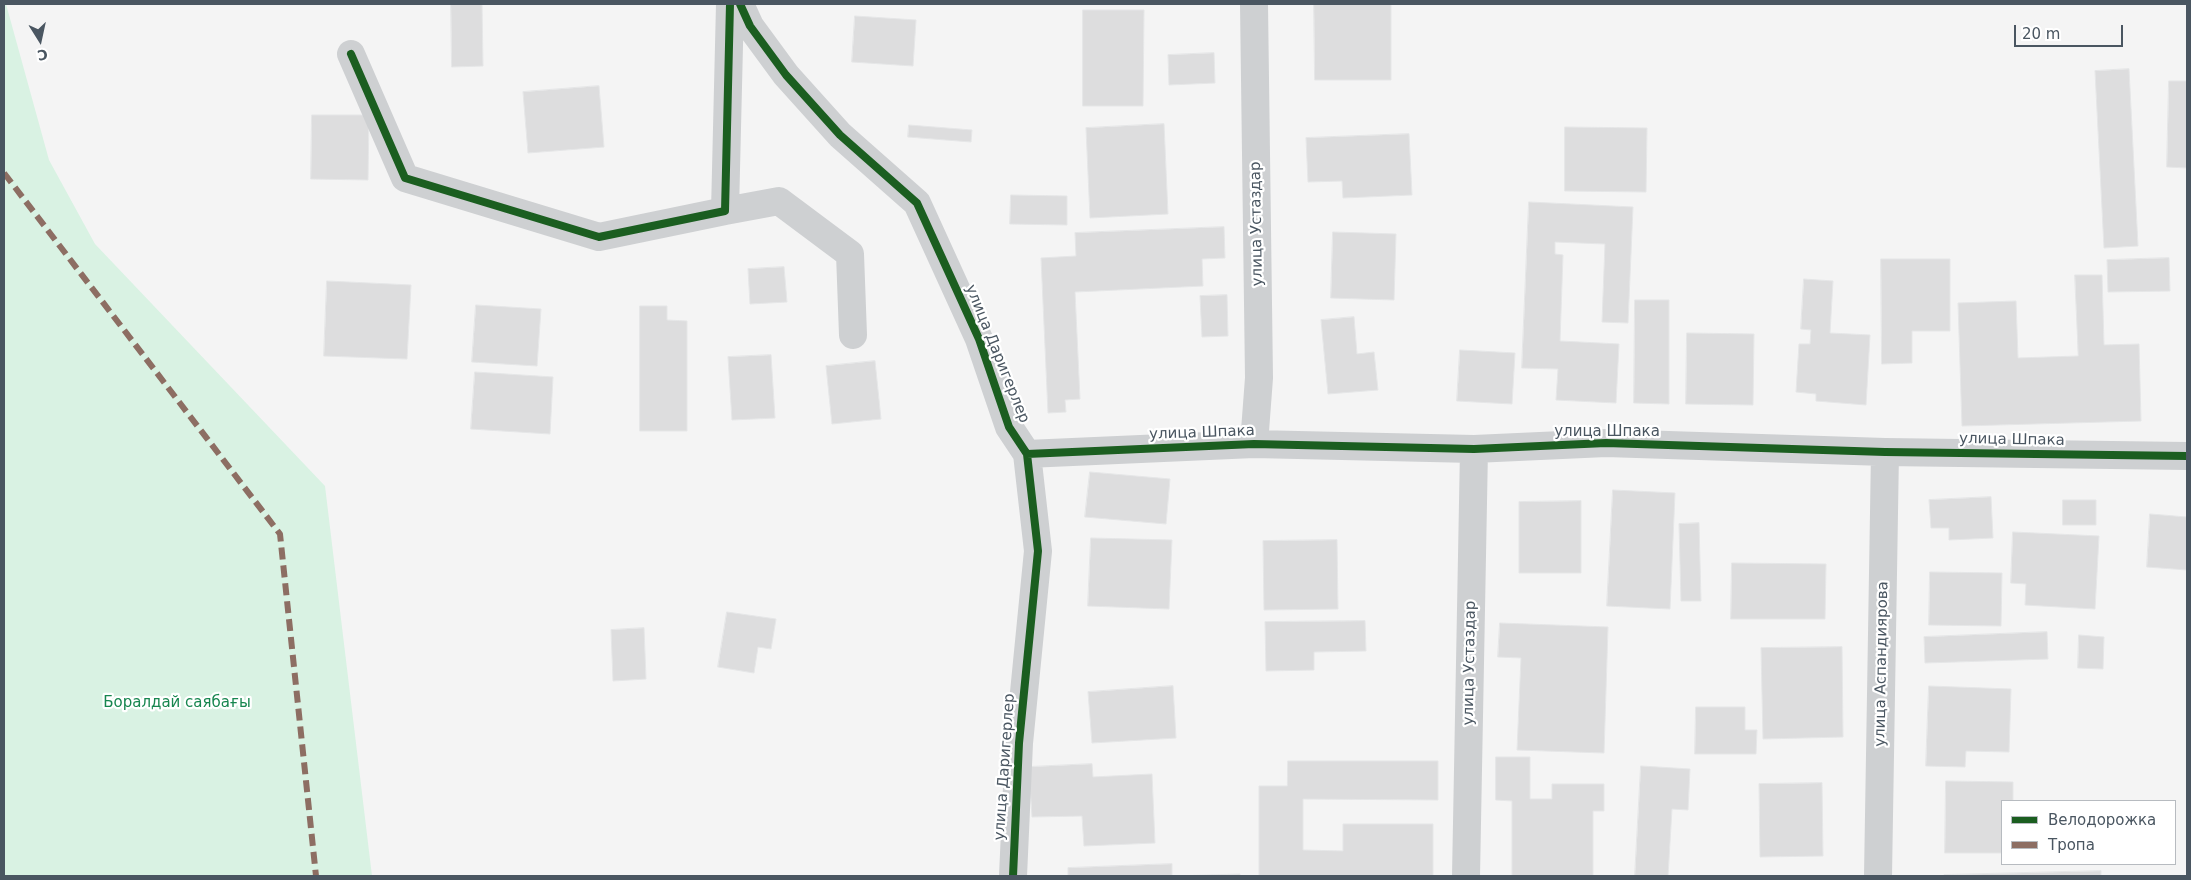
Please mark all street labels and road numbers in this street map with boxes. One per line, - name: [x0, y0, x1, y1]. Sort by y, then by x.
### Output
- street label: улица Устаздар: [1247, 161, 1267, 287]
- street label: улица Даригерлер: [961, 282, 1033, 426]
- street label: улица Шпака: [1149, 422, 1255, 444]
- street label: улица Шпака: [1554, 423, 1660, 441]
- street label: улица Шпака: [1959, 430, 2065, 450]
- street label: улица Аспандиярова: [1872, 581, 1892, 747]
- street label: улица Устаздар: [1460, 600, 1480, 726]
- street label: улица Даригерлер: [991, 693, 1019, 841]

